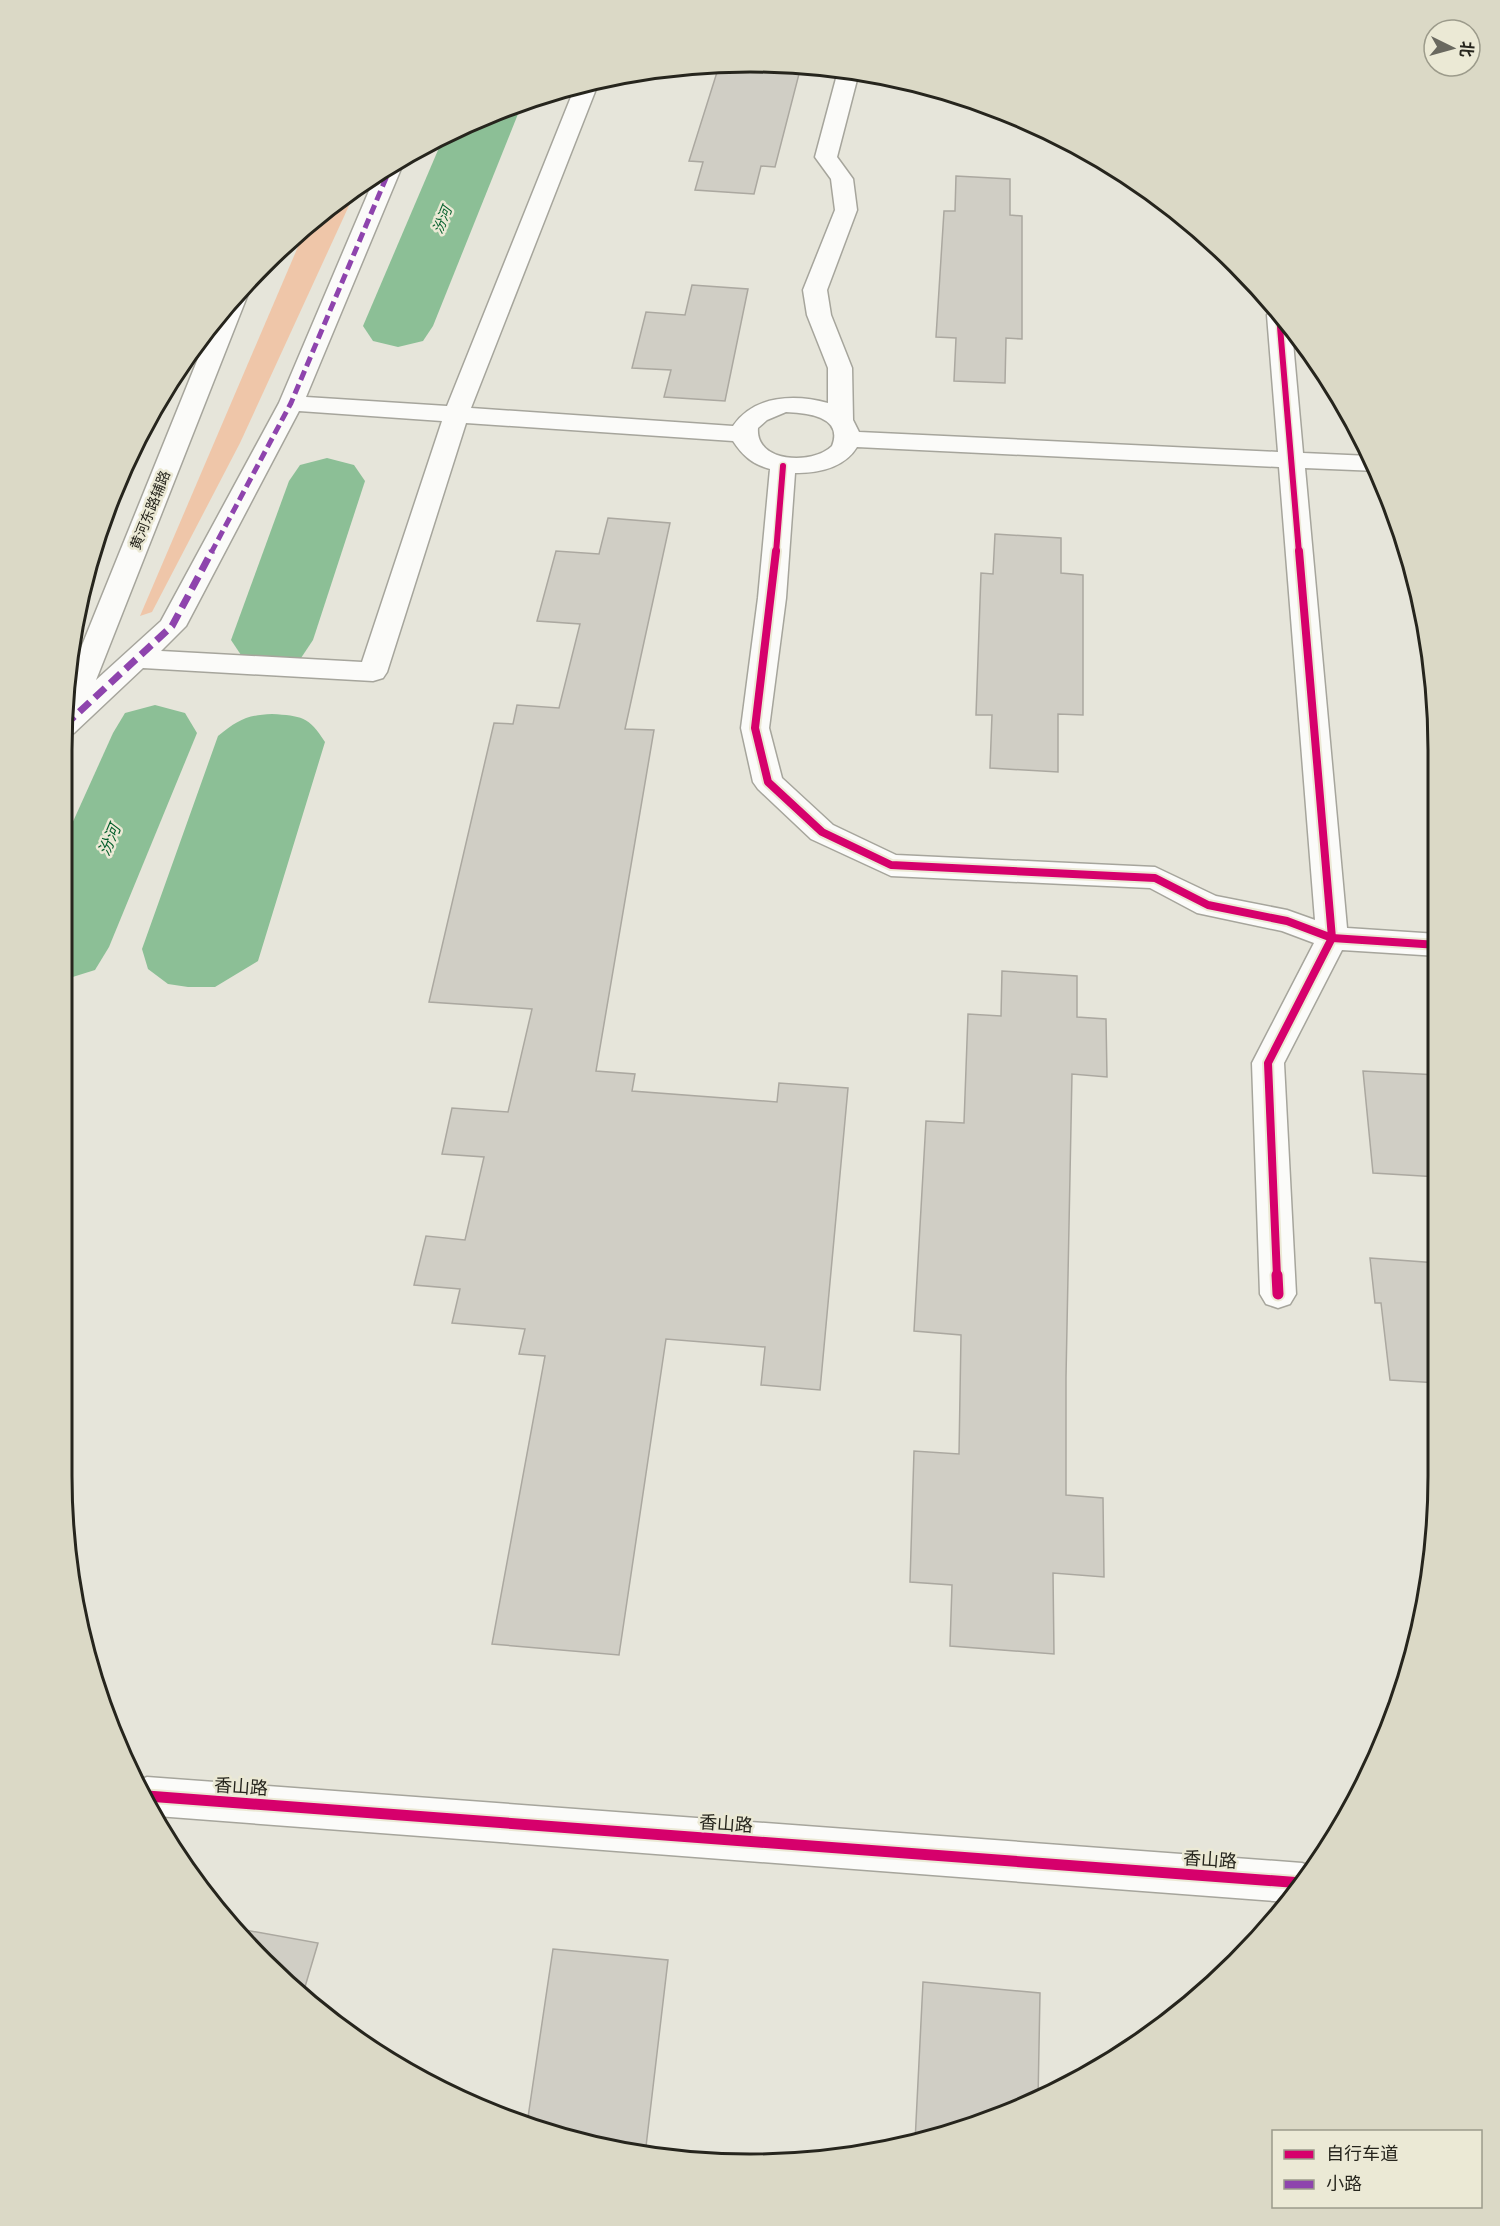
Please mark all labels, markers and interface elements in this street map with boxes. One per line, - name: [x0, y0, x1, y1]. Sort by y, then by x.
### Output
- north arrow: [1422, 18, 1482, 78]
- text: 北: [1457, 41, 1478, 58]
- water label: 汾河: [428, 201, 456, 236]
- street label: 黄河东路辅路: [126, 468, 173, 552]
- water label: 汾河: [94, 819, 125, 858]
- street label: 香山路: [213, 1773, 269, 1799]
- street label: 香山路: [698, 1810, 754, 1836]
- street label: 香山路: [1182, 1846, 1238, 1872]
- legend: [1272, 2130, 1482, 2208]
- text: 自行车道: [1326, 2142, 1398, 2164]
- text: 小路: [1326, 2172, 1362, 2194]

